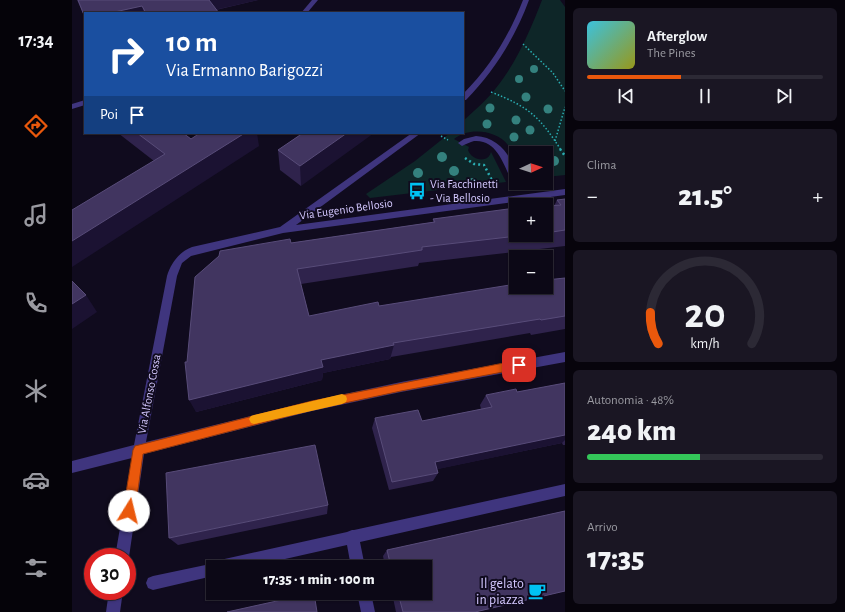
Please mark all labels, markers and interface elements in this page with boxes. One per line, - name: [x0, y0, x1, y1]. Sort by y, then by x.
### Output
- icon: right: [100, 28, 152, 80]
- text: 10 m: [166, 29, 218, 57]
- text: Afterglow: [647, 29, 707, 44]
- text: 17:34: [18, 32, 54, 50]
- text: The Pines: [647, 47, 696, 60]
- text: Via Ermanno Barigozzi: [166, 62, 323, 80]
- icon: previous: [615, 85, 637, 107]
- icon: pause: [694, 85, 716, 107]
- icon: next: [773, 85, 795, 107]
- icon: arrive: [126, 104, 148, 126]
- text: Poi: [100, 107, 118, 122]
- icon: directions: [22, 112, 50, 140]
- north arrow: [509, 146, 553, 190]
- map controls: [509, 146, 553, 294]
- text: Clima: [587, 159, 617, 172]
- place label: Via Facchinetti - Via Bellosio: [430, 178, 498, 204]
- bus stop icon: Via Facchinetti - Via Bellosio: [407, 181, 427, 201]
- text: 21.5°: [678, 181, 732, 211]
- text: −: [587, 185, 598, 207]
- text: +: [812, 185, 823, 207]
- street label: Via Eugenio Bellosio: [299, 196, 394, 221]
- button: +: [509, 198, 553, 242]
- icon: music: [22, 201, 50, 229]
- button: −: [509, 250, 553, 294]
- icon: phone: [22, 289, 50, 317]
- text: 20: [684, 294, 726, 335]
- text: km/h: [690, 337, 720, 351]
- pin: [502, 348, 536, 382]
- street label: Via Alfonso Cossa: [135, 353, 163, 435]
- icon: arrive: [508, 354, 530, 376]
- icon: climate: [22, 377, 50, 405]
- text: Autonomia · 48%: [587, 394, 674, 407]
- text: 240 km: [587, 416, 676, 446]
- icon: car: [22, 466, 50, 494]
- position arrow: [108, 490, 150, 532]
- text: Arrivo: [587, 521, 618, 534]
- text: 17:35: [587, 543, 644, 573]
- speed limit sign: 30: [84, 548, 136, 600]
- icon: filters: [22, 554, 50, 582]
- text: 17:35 · 1 min · 100 m: [263, 572, 375, 587]
- place label: Il gelato in piazza: [476, 577, 525, 607]
- cafe icon: Il gelato in piazza: [527, 581, 547, 601]

